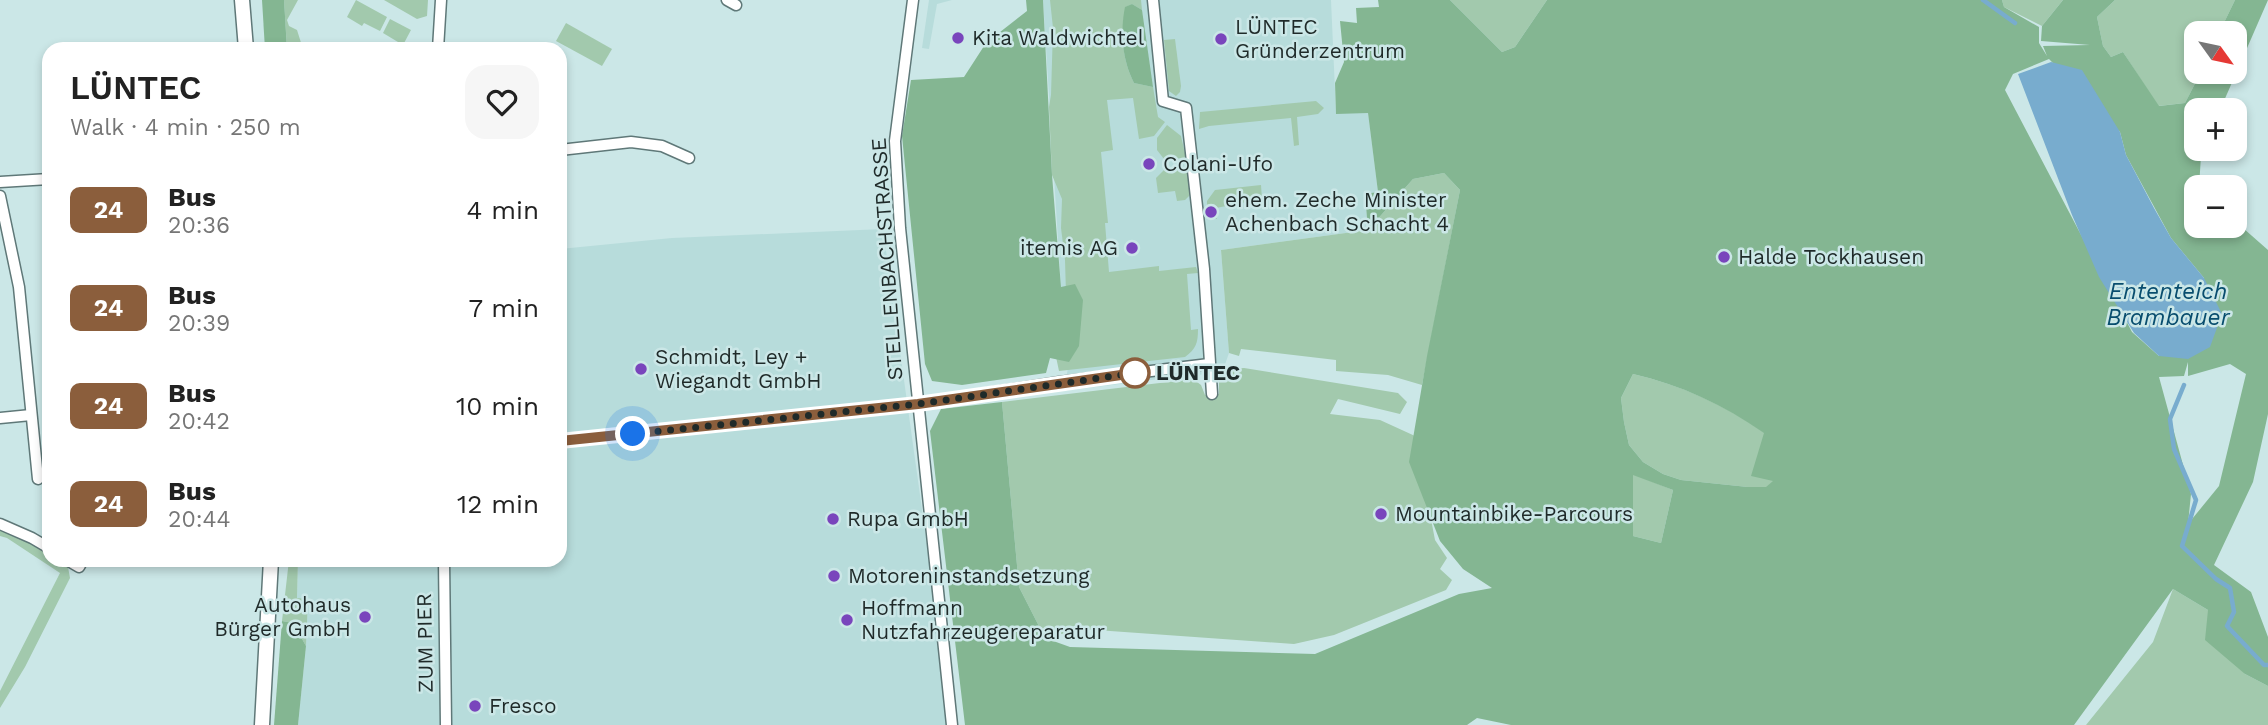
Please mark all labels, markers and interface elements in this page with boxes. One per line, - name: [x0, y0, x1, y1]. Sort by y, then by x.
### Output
- place label: LÜNTEC Gründerzentrum: [1235, 14, 1405, 63]
- north arrow: [2184, 21, 2247, 84]
- map controls: [2184, 21, 2247, 238]
- place label: Kita Waldwichtel: [972, 25, 1145, 50]
- marker: Kita Waldwichtel: [950, 30, 966, 46]
- marker: LÜNTEC Gründerzentrum: [1213, 31, 1229, 47]
- button: heart: [465, 65, 539, 139]
- text: LÜNTEC: [70, 68, 201, 107]
- button: +: [2184, 98, 2247, 161]
- text: Walk · 4 min · 250 m: [70, 114, 301, 141]
- street label: STELLENBACHSTRASSE: [866, 137, 907, 381]
- place label: Colani-Ufo: [1163, 151, 1273, 176]
- marker: Colani-Ufo: [1141, 156, 1157, 172]
- button: −: [2184, 175, 2247, 238]
- text: Bus: [168, 182, 216, 212]
- place label: ehem. Zeche Minister Achenbach Schacht 4: [1225, 187, 1449, 236]
- text: 4 min: [466, 195, 539, 225]
- text: 24: [94, 196, 123, 224]
- marker: ehem. Zeche Minister Achenbach Schacht 4: [1203, 204, 1219, 220]
- text: 20:36: [168, 212, 230, 239]
- place label: itemis AG: [1020, 235, 1118, 260]
- marker: itemis AG: [1124, 240, 1140, 256]
- place label: Halde Tockhausen: [1738, 244, 1924, 269]
- marker: Halde Tockhausen: [1716, 249, 1732, 265]
- water label: Ententeich Brambauer: [2106, 278, 2231, 331]
- text: Bus: [168, 280, 216, 310]
- text: 7 min: [469, 293, 539, 323]
- text: 24: [94, 294, 123, 322]
- text: 20:39: [168, 310, 230, 337]
- place label: Schmidt, Ley + Wiegandt GmbH: [655, 344, 822, 393]
- marker: LÜNTEC: [1120, 358, 1150, 388]
- place label: LÜNTEC: [1156, 360, 1240, 385]
- marker: Schmidt, Ley + Wiegandt GmbH: [633, 361, 649, 377]
- text: Bus: [168, 378, 216, 408]
- text: 10 min: [456, 391, 539, 421]
- text: 24: [94, 392, 123, 420]
- text: 20:42: [168, 408, 230, 435]
- your location: [615, 416, 650, 451]
- text: Bus: [168, 476, 216, 506]
- text: 12 min: [457, 489, 539, 519]
- text: 24: [94, 490, 123, 518]
- place label: Mountainbike-Parcours: [1395, 501, 1633, 526]
- text: 20:44: [168, 506, 231, 533]
- place label: Rupa GmbH: [847, 506, 969, 531]
- marker: Mountainbike-Parcours: [1373, 506, 1389, 522]
- marker: Rupa GmbH: [825, 511, 841, 527]
- place label: Motoreninstandsetzung: [848, 563, 1090, 588]
- marker: Motoreninstandsetzung: [826, 568, 842, 584]
- place label: Autohaus Bürger GmbH: [214, 592, 351, 641]
- street label: ZUM PIER: [411, 593, 438, 693]
- place label: Hoffmann Nutzfahrzeugereparatur: [861, 595, 1106, 644]
- marker: Autohaus Bürger GmbH: [357, 609, 373, 625]
- marker: Hoffmann Nutzfahrzeugereparatur: [839, 612, 855, 628]
- place label: Fresco: [489, 693, 557, 718]
- marker: Fresco: [467, 698, 483, 714]

